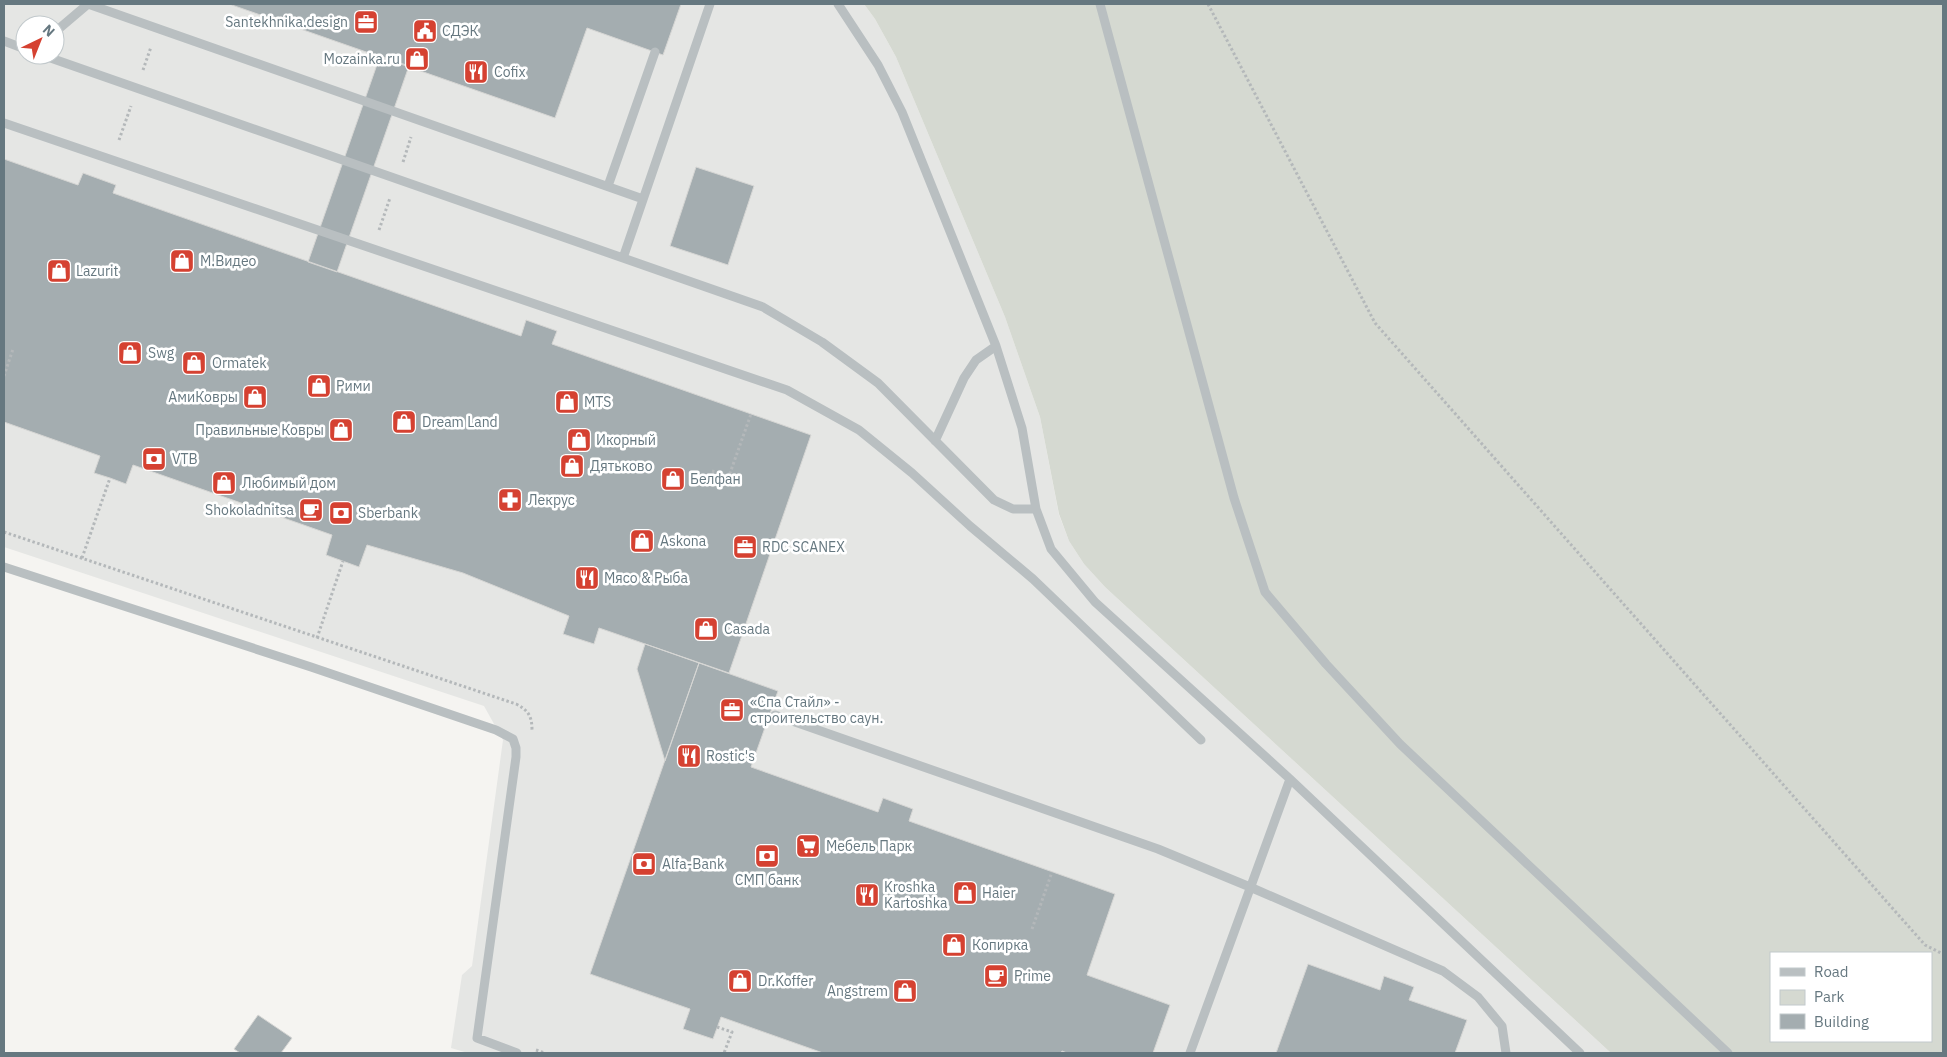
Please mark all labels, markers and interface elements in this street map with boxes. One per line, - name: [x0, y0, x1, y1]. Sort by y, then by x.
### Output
- office icon: Santekhnika.design: [353, 9, 379, 35]
- place label: Santekhnika.design: [225, 13, 348, 31]
- north arrow: [15, 15, 65, 65]
- public building icon: СДЭК: [412, 18, 438, 44]
- text: N: [39, 20, 59, 41]
- place label: СДЭК: [442, 22, 479, 40]
- shop icon: Mozainka.ru: [404, 46, 430, 72]
- place label: Mozainka.ru: [324, 50, 400, 68]
- restaurant icon: Cofix: [463, 59, 489, 85]
- place label: Cofix: [494, 63, 526, 81]
- shop icon: М.Видео: [169, 248, 195, 274]
- place label: М.Видео: [200, 252, 257, 270]
- shop icon: Lazurit: [46, 258, 72, 284]
- place label: Lazurit: [76, 262, 119, 280]
- shop icon: Swg: [117, 340, 143, 366]
- place label: Swg: [148, 344, 175, 362]
- shop icon: Ormatek: [181, 350, 207, 376]
- place label: Ormatek: [212, 354, 267, 372]
- shop icon: Рими: [306, 373, 332, 399]
- place label: Рими: [336, 377, 371, 395]
- shop icon: АмиКовры: [242, 384, 268, 410]
- place label: АмиКовры: [168, 388, 238, 406]
- shop icon: MTS: [554, 389, 580, 415]
- place label: MTS: [584, 393, 611, 411]
- shop icon: Dream Land: [391, 409, 417, 435]
- place label: Dream Land: [422, 413, 498, 431]
- shop icon: Правильные Ковры: [328, 417, 354, 443]
- place label: Правильные Ковры: [195, 421, 324, 439]
- shop icon: Икорный: [566, 427, 592, 453]
- place label: Икорный: [596, 431, 656, 449]
- bank icon: VTB: [141, 446, 167, 472]
- place label: VTB: [172, 450, 198, 468]
- shop icon: Дятьково: [559, 453, 585, 479]
- place label: Дятьково: [590, 457, 653, 475]
- shop icon: Белфан: [660, 466, 686, 492]
- shop icon: Любимый дом: [211, 470, 237, 496]
- place label: Белфан: [690, 470, 741, 488]
- place label: Любимый дом: [242, 474, 336, 492]
- pharmacy icon: Лекрус: [497, 487, 523, 513]
- place label: Лекрус: [528, 491, 575, 509]
- cafe icon: Shokoladnitsa: [298, 497, 324, 523]
- bank icon: Sberbank: [328, 500, 354, 526]
- place label: Shokoladnitsa: [205, 501, 295, 519]
- place label: Sberbank: [358, 504, 419, 522]
- shop icon: Askona: [629, 528, 655, 554]
- place label: Askona: [660, 532, 707, 550]
- office icon: RDС SCANEX: [732, 534, 758, 560]
- place label: RDС SCANEX: [762, 538, 845, 556]
- restaurant icon: Мясо & Рыба: [574, 565, 600, 591]
- place label: Мясо & Рыба: [604, 569, 688, 587]
- shop icon: Casada: [693, 616, 719, 642]
- place label: Casada: [724, 620, 771, 638]
- place label: «Спа Стайл» - строительство саун.: [750, 693, 883, 727]
- office icon: «Спа Стайл» - строительство саун.: [719, 697, 745, 723]
- restaurant icon: Rostic's: [676, 743, 702, 769]
- place label: Rostic's: [706, 747, 755, 765]
- supermarket icon: Мебель Парк: [795, 833, 821, 859]
- place label: Мебель Парк: [826, 837, 912, 855]
- bank icon: СМП банк: [754, 843, 780, 869]
- bank icon: Alfa-Bank: [631, 851, 657, 877]
- place label: Alfa-Bank: [662, 855, 725, 873]
- place label: СМП банк: [735, 871, 799, 889]
- place label: Kroshka Kartoshka: [884, 878, 948, 912]
- shop icon: Haier: [952, 880, 978, 906]
- restaurant icon: Kroshka Kartoshka: [854, 882, 880, 908]
- place label: Haier: [982, 884, 1016, 902]
- shop icon: Копирка: [941, 932, 967, 958]
- place label: Копирка: [972, 936, 1029, 954]
- legend: [1770, 952, 1932, 1042]
- text: Road: [1814, 962, 1849, 981]
- cafe icon: Prime: [983, 963, 1009, 989]
- place label: Prime: [1014, 967, 1051, 985]
- shop icon: Dr.Koffer: [727, 968, 753, 994]
- place label: Dr.Koffer: [758, 972, 813, 990]
- shop icon: Angstrem: [892, 978, 918, 1004]
- place label: Angstrem: [827, 982, 888, 1000]
- text: Park: [1814, 987, 1844, 1006]
- text: Building: [1814, 1012, 1869, 1031]

